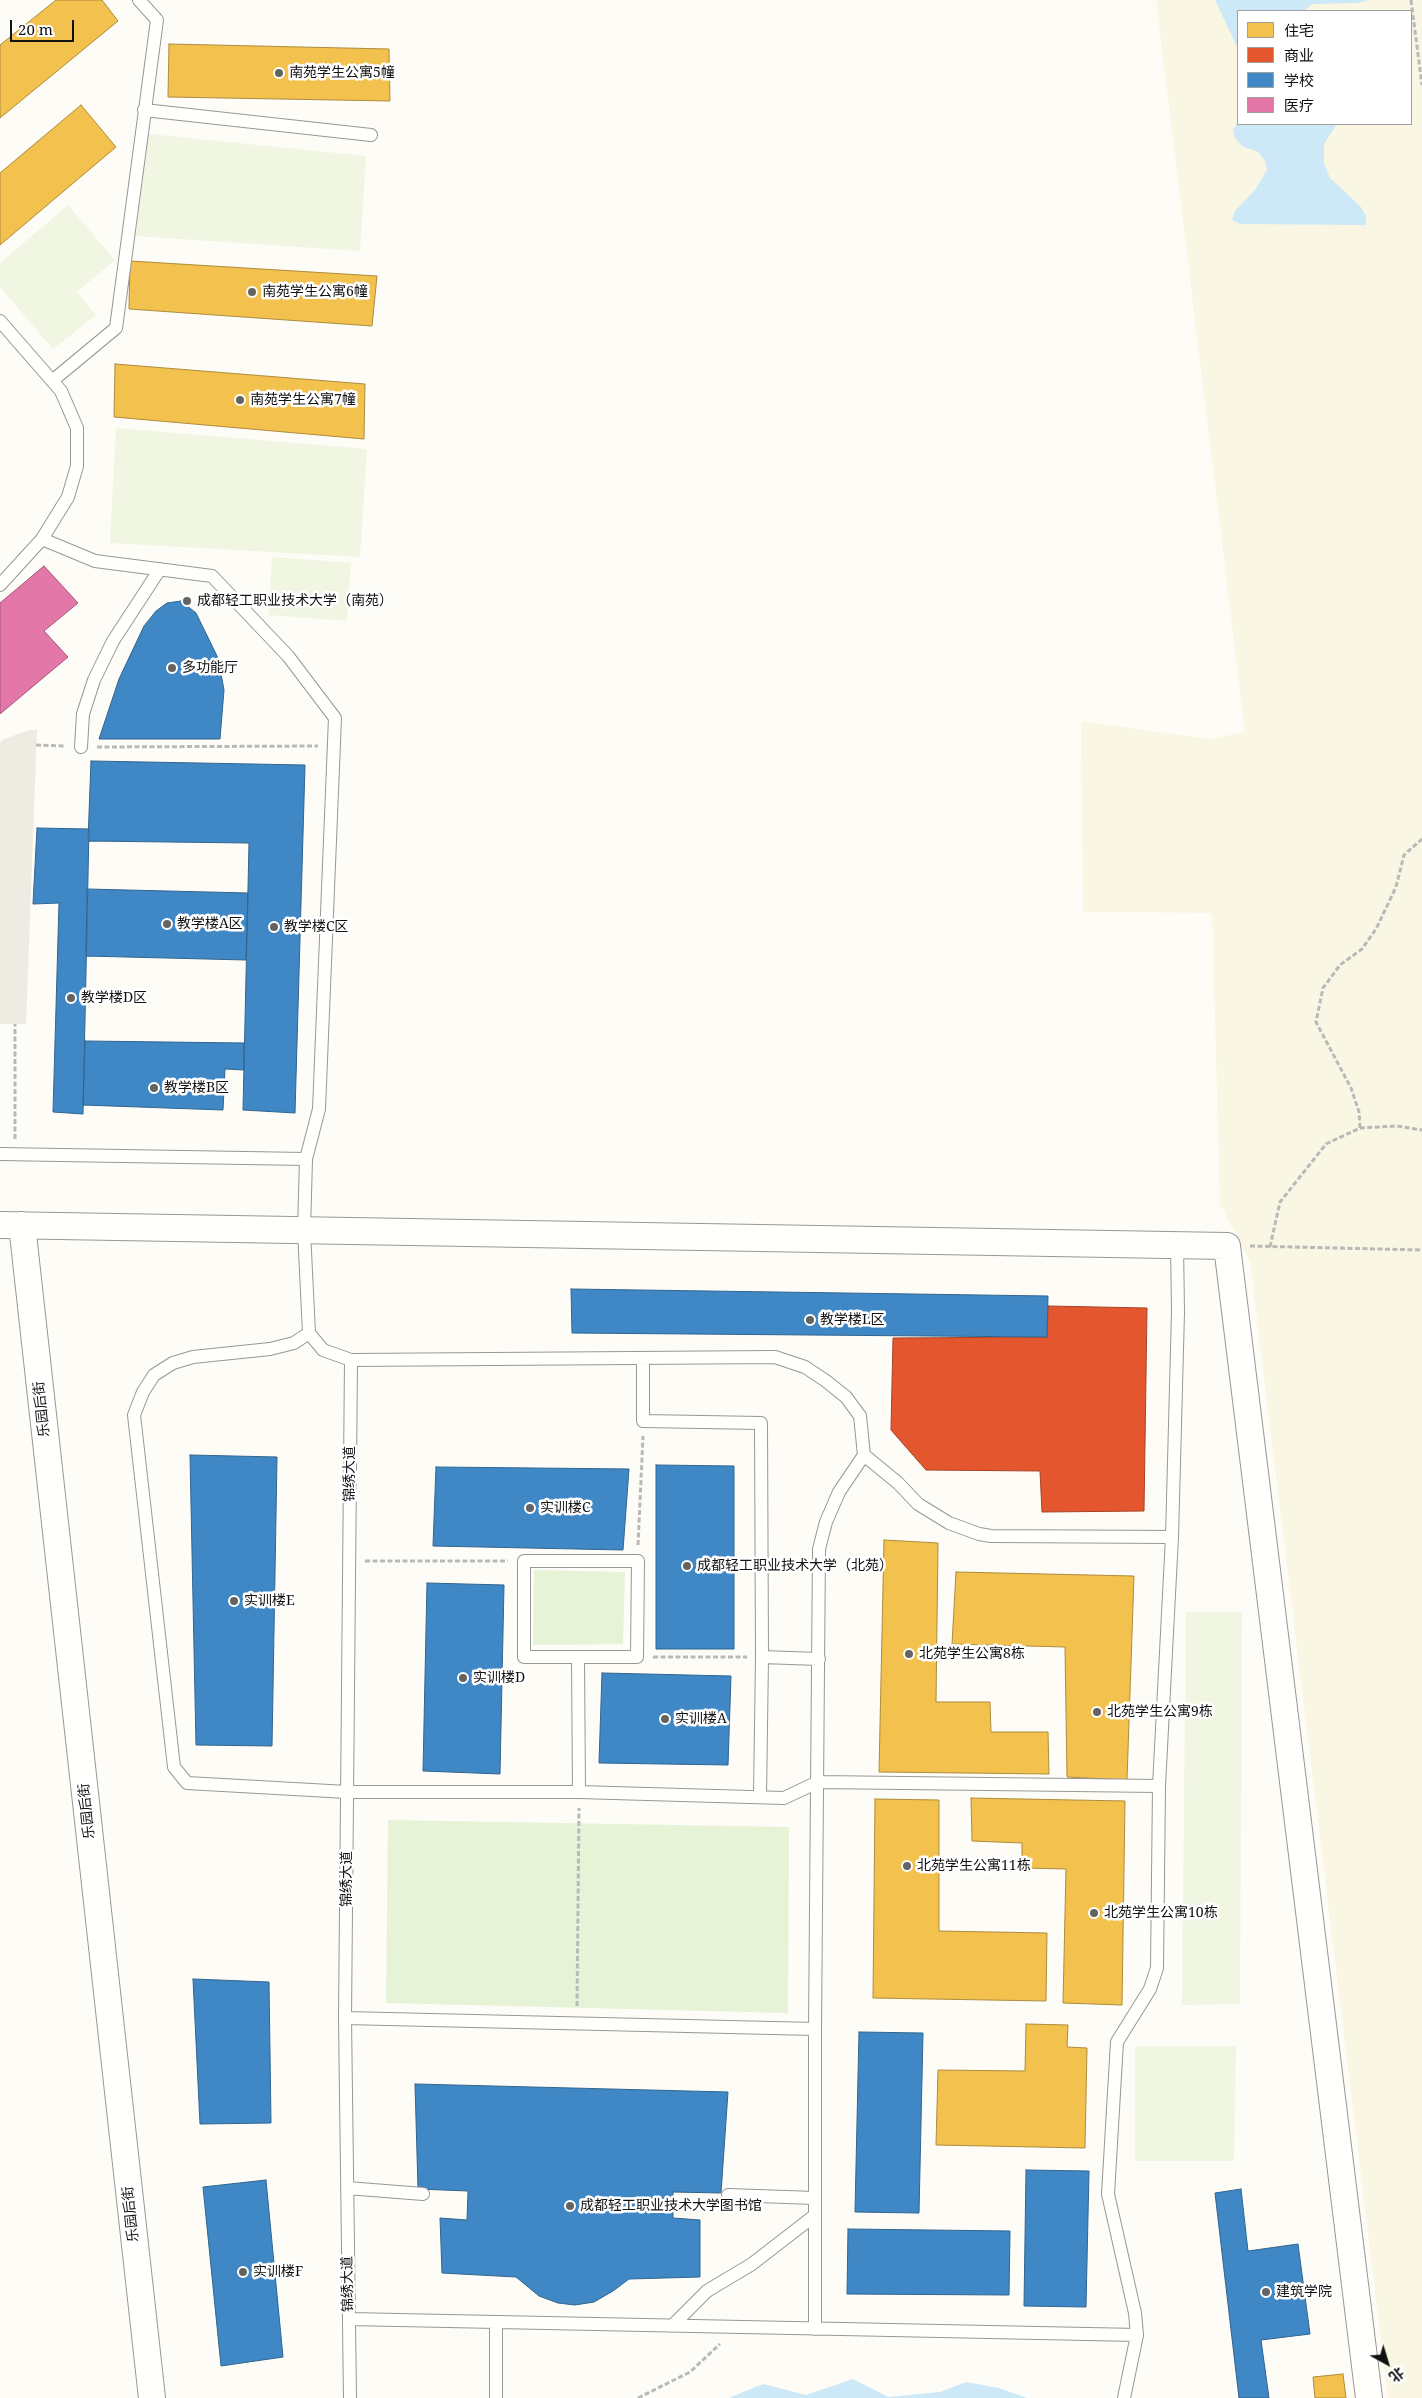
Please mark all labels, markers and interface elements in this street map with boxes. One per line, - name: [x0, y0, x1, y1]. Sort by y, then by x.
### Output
- scale bar: [12, 10, 76, 42]
- legend: [1237, 10, 1412, 125]
- text: 20 m: [18, 19, 53, 39]
- text: 住宅: [1284, 20, 1314, 40]
- text: 商业: [1284, 45, 1314, 65]
- place label: 南苑学生公寓5幢: [289, 65, 395, 81]
- marker: 南苑学生公寓5幢: [273, 67, 285, 79]
- text: 学校: [1284, 70, 1314, 90]
- text: 医疗: [1284, 95, 1314, 115]
- place label: 南苑学生公寓6幢: [262, 284, 368, 300]
- marker: 南苑学生公寓6幢: [246, 286, 258, 298]
- place label: 南苑学生公寓7幢: [250, 392, 356, 408]
- marker: 南苑学生公寓7幢: [234, 394, 246, 406]
- place label: 成都轻工职业技术大学（南苑）: [197, 593, 393, 609]
- marker: 成都轻工职业技术大学（南苑）: [181, 595, 193, 607]
- place label: 多功能厅: [182, 660, 238, 676]
- marker: 多功能厅: [166, 662, 178, 674]
- place label: 教学楼A区: [177, 916, 243, 932]
- marker: 教学楼A区: [161, 918, 173, 930]
- place label: 教学楼C区: [284, 919, 349, 935]
- marker: 教学楼C区: [268, 921, 280, 933]
- place label: 教学楼D区: [81, 990, 147, 1006]
- marker: 教学楼D区: [65, 992, 77, 1004]
- place label: 教学楼B区: [164, 1080, 229, 1096]
- marker: 教学楼B区: [148, 1082, 160, 1094]
- place label: 教学楼L区: [820, 1312, 885, 1328]
- marker: 教学楼L区: [804, 1314, 816, 1326]
- street label: 乐园后街: [31, 1380, 53, 1438]
- street label: 锦绣大道: [342, 1446, 358, 1502]
- place label: 实训楼C: [540, 1500, 591, 1516]
- marker: 实训楼C: [524, 1502, 536, 1514]
- place label: 成都轻工职业技术大学（北苑）: [697, 1558, 893, 1574]
- marker: 成都轻工职业技术大学（北苑）: [681, 1560, 693, 1572]
- place label: 实训楼E: [244, 1593, 295, 1609]
- marker: 实训楼E: [228, 1595, 240, 1607]
- place label: 北苑学生公寓8栋: [919, 1646, 1025, 1662]
- marker: 北苑学生公寓8栋: [903, 1648, 915, 1660]
- place label: 实训楼D: [473, 1670, 525, 1686]
- marker: 实训楼D: [457, 1672, 469, 1684]
- place label: 北苑学生公寓9栋: [1107, 1704, 1213, 1720]
- marker: 北苑学生公寓9栋: [1091, 1706, 1103, 1718]
- place label: 实训楼A: [675, 1711, 727, 1727]
- marker: 实训楼A: [659, 1713, 671, 1725]
- street label: 乐园后街: [76, 1782, 98, 1840]
- street label: 锦绣大道: [339, 1851, 355, 1907]
- place label: 北苑学生公寓11栋: [917, 1858, 1031, 1874]
- marker: 北苑学生公寓11栋: [901, 1860, 913, 1872]
- place label: 北苑学生公寓10栋: [1104, 1905, 1218, 1921]
- marker: 北苑学生公寓10栋: [1088, 1907, 1100, 1919]
- street label: 乐园后街: [120, 2185, 142, 2243]
- place label: 成都轻工职业技术大学图书馆: [580, 2198, 762, 2214]
- marker: 成都轻工职业技术大学图书馆: [564, 2200, 576, 2212]
- street label: 锦绣大道: [339, 2256, 357, 2312]
- place label: 实训楼F: [253, 2264, 303, 2280]
- marker: 实训楼F: [237, 2266, 249, 2278]
- place label: 建筑学院: [1276, 2284, 1332, 2300]
- marker: 建筑学院: [1260, 2286, 1272, 2298]
- north arrow: [1362, 2338, 1412, 2388]
- text: 北: [1385, 2363, 1408, 2387]

